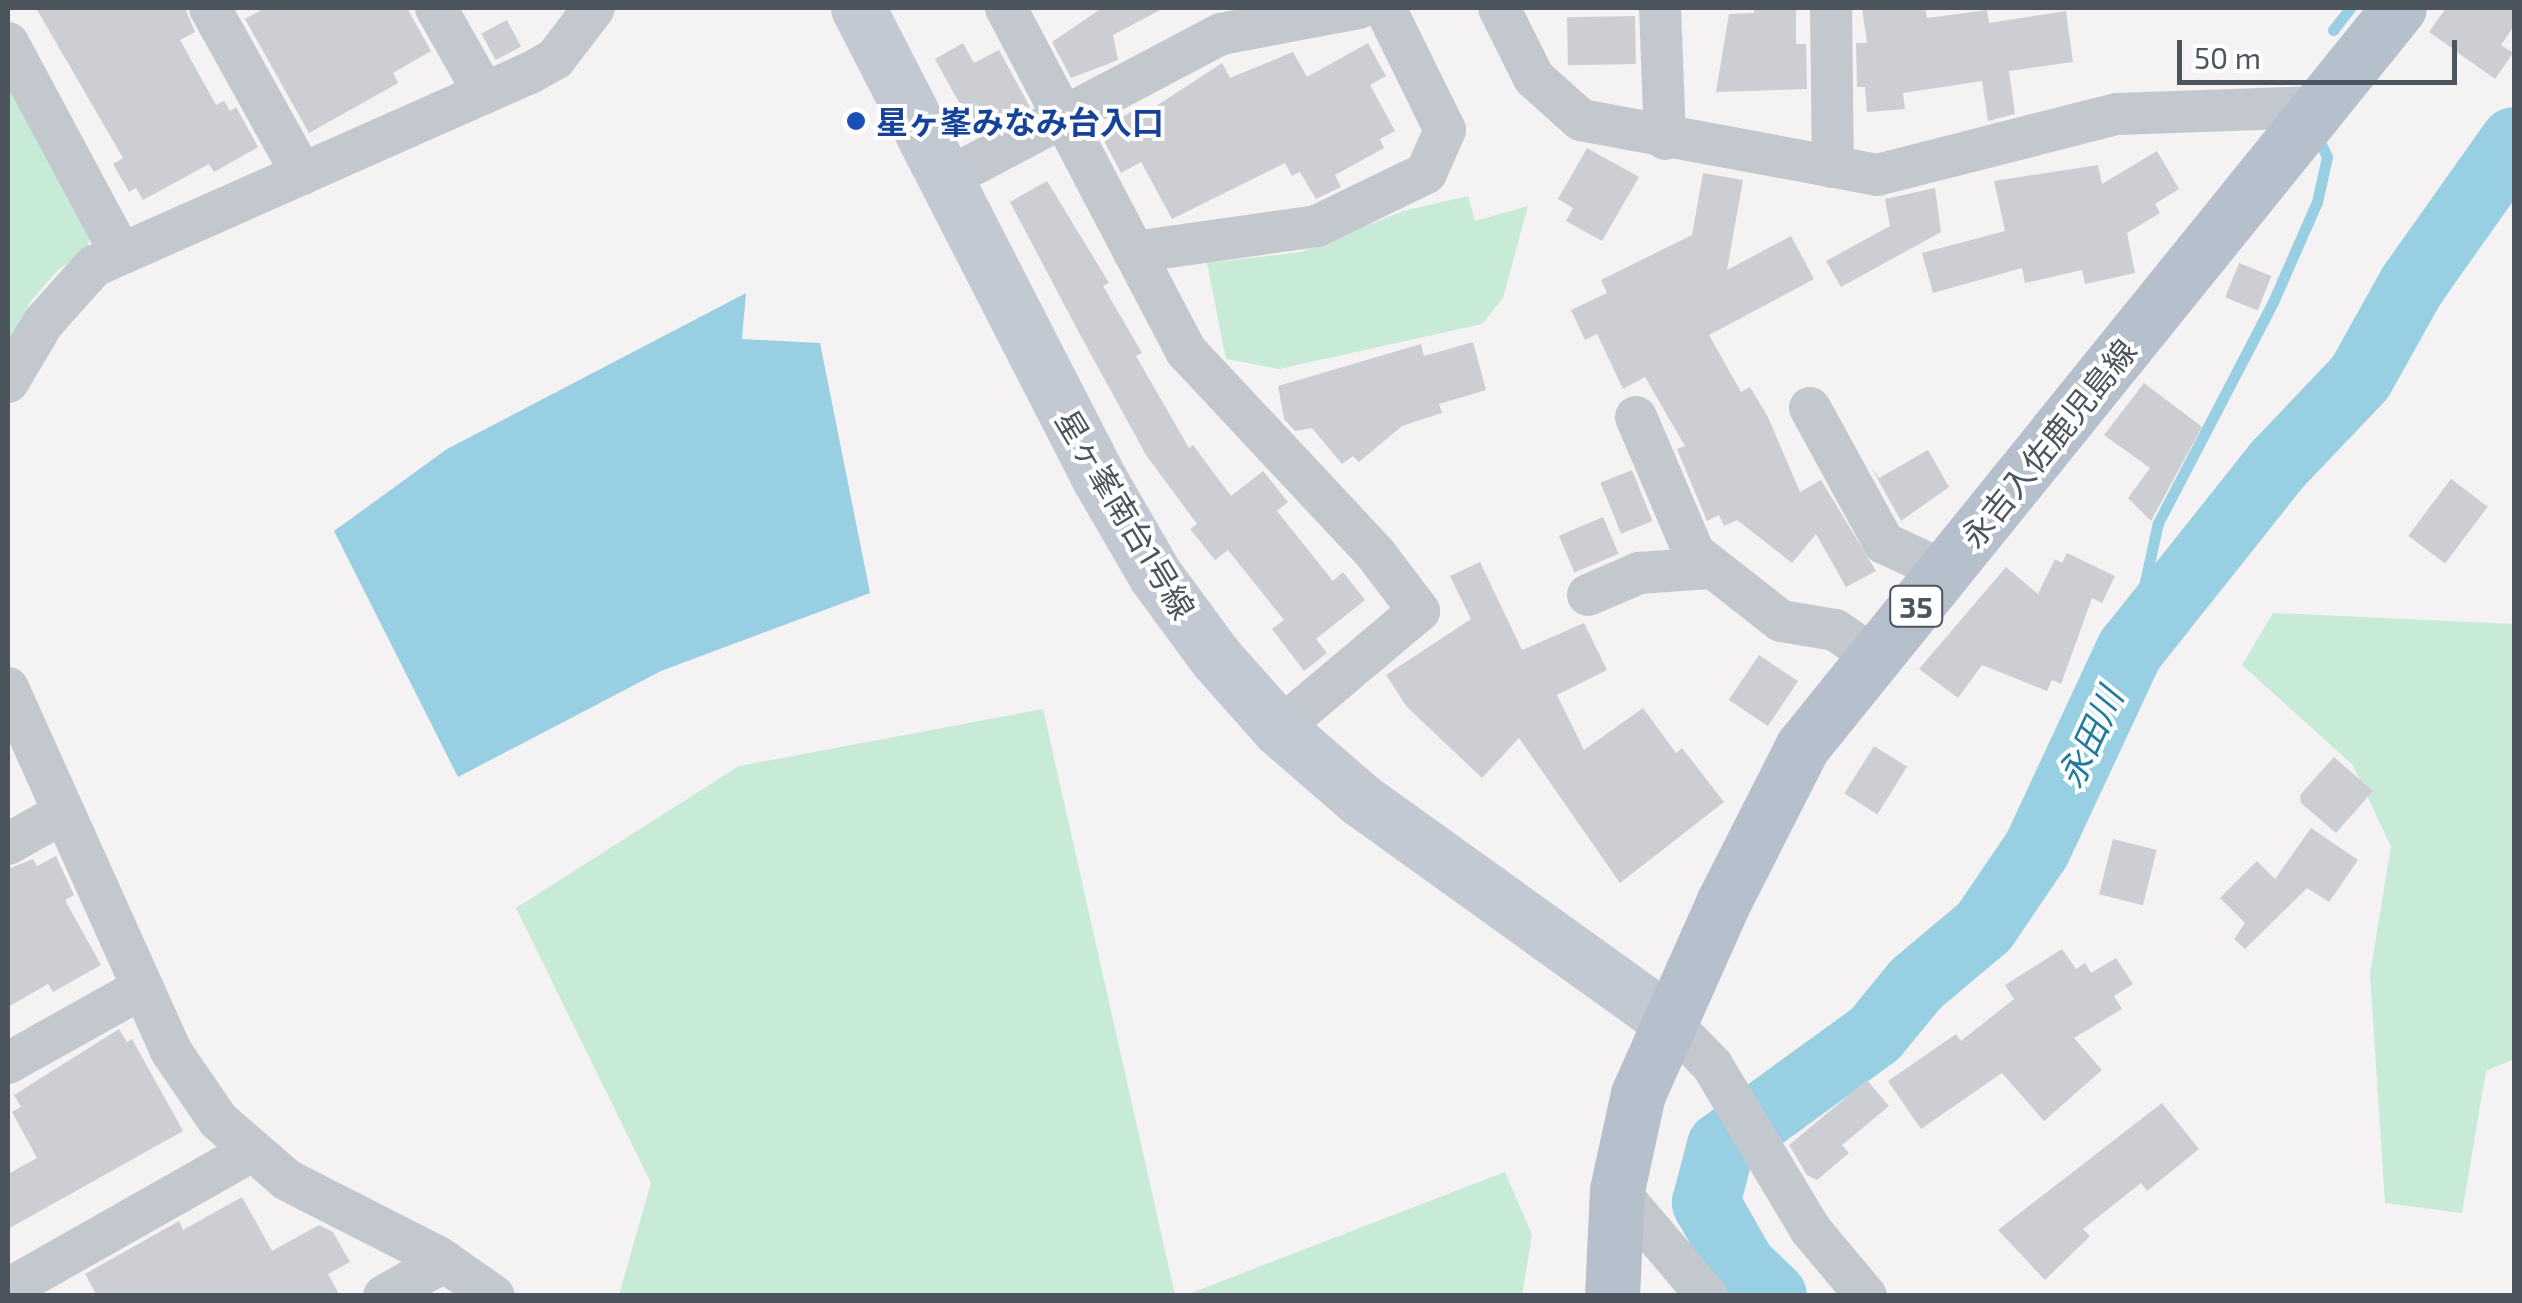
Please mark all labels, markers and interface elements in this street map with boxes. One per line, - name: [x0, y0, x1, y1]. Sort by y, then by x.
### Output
- scale bar: [2182, 20, 2462, 82]
- text: 50 m: [2194, 39, 2261, 75]
- place label: 星ヶ峯みなみ台入口: [876, 102, 1164, 140]
- marker: 星ヶ峯みなみ台入口: [845, 110, 867, 132]
- street label: 永吉入佐鹿児島線: [1953, 331, 2143, 555]
- street label: 星ヶ峯南台1号線: [1049, 403, 1203, 625]
- road number: 35: [1888, 581, 1944, 631]
- water label: 永田川: [2048, 681, 2130, 793]

